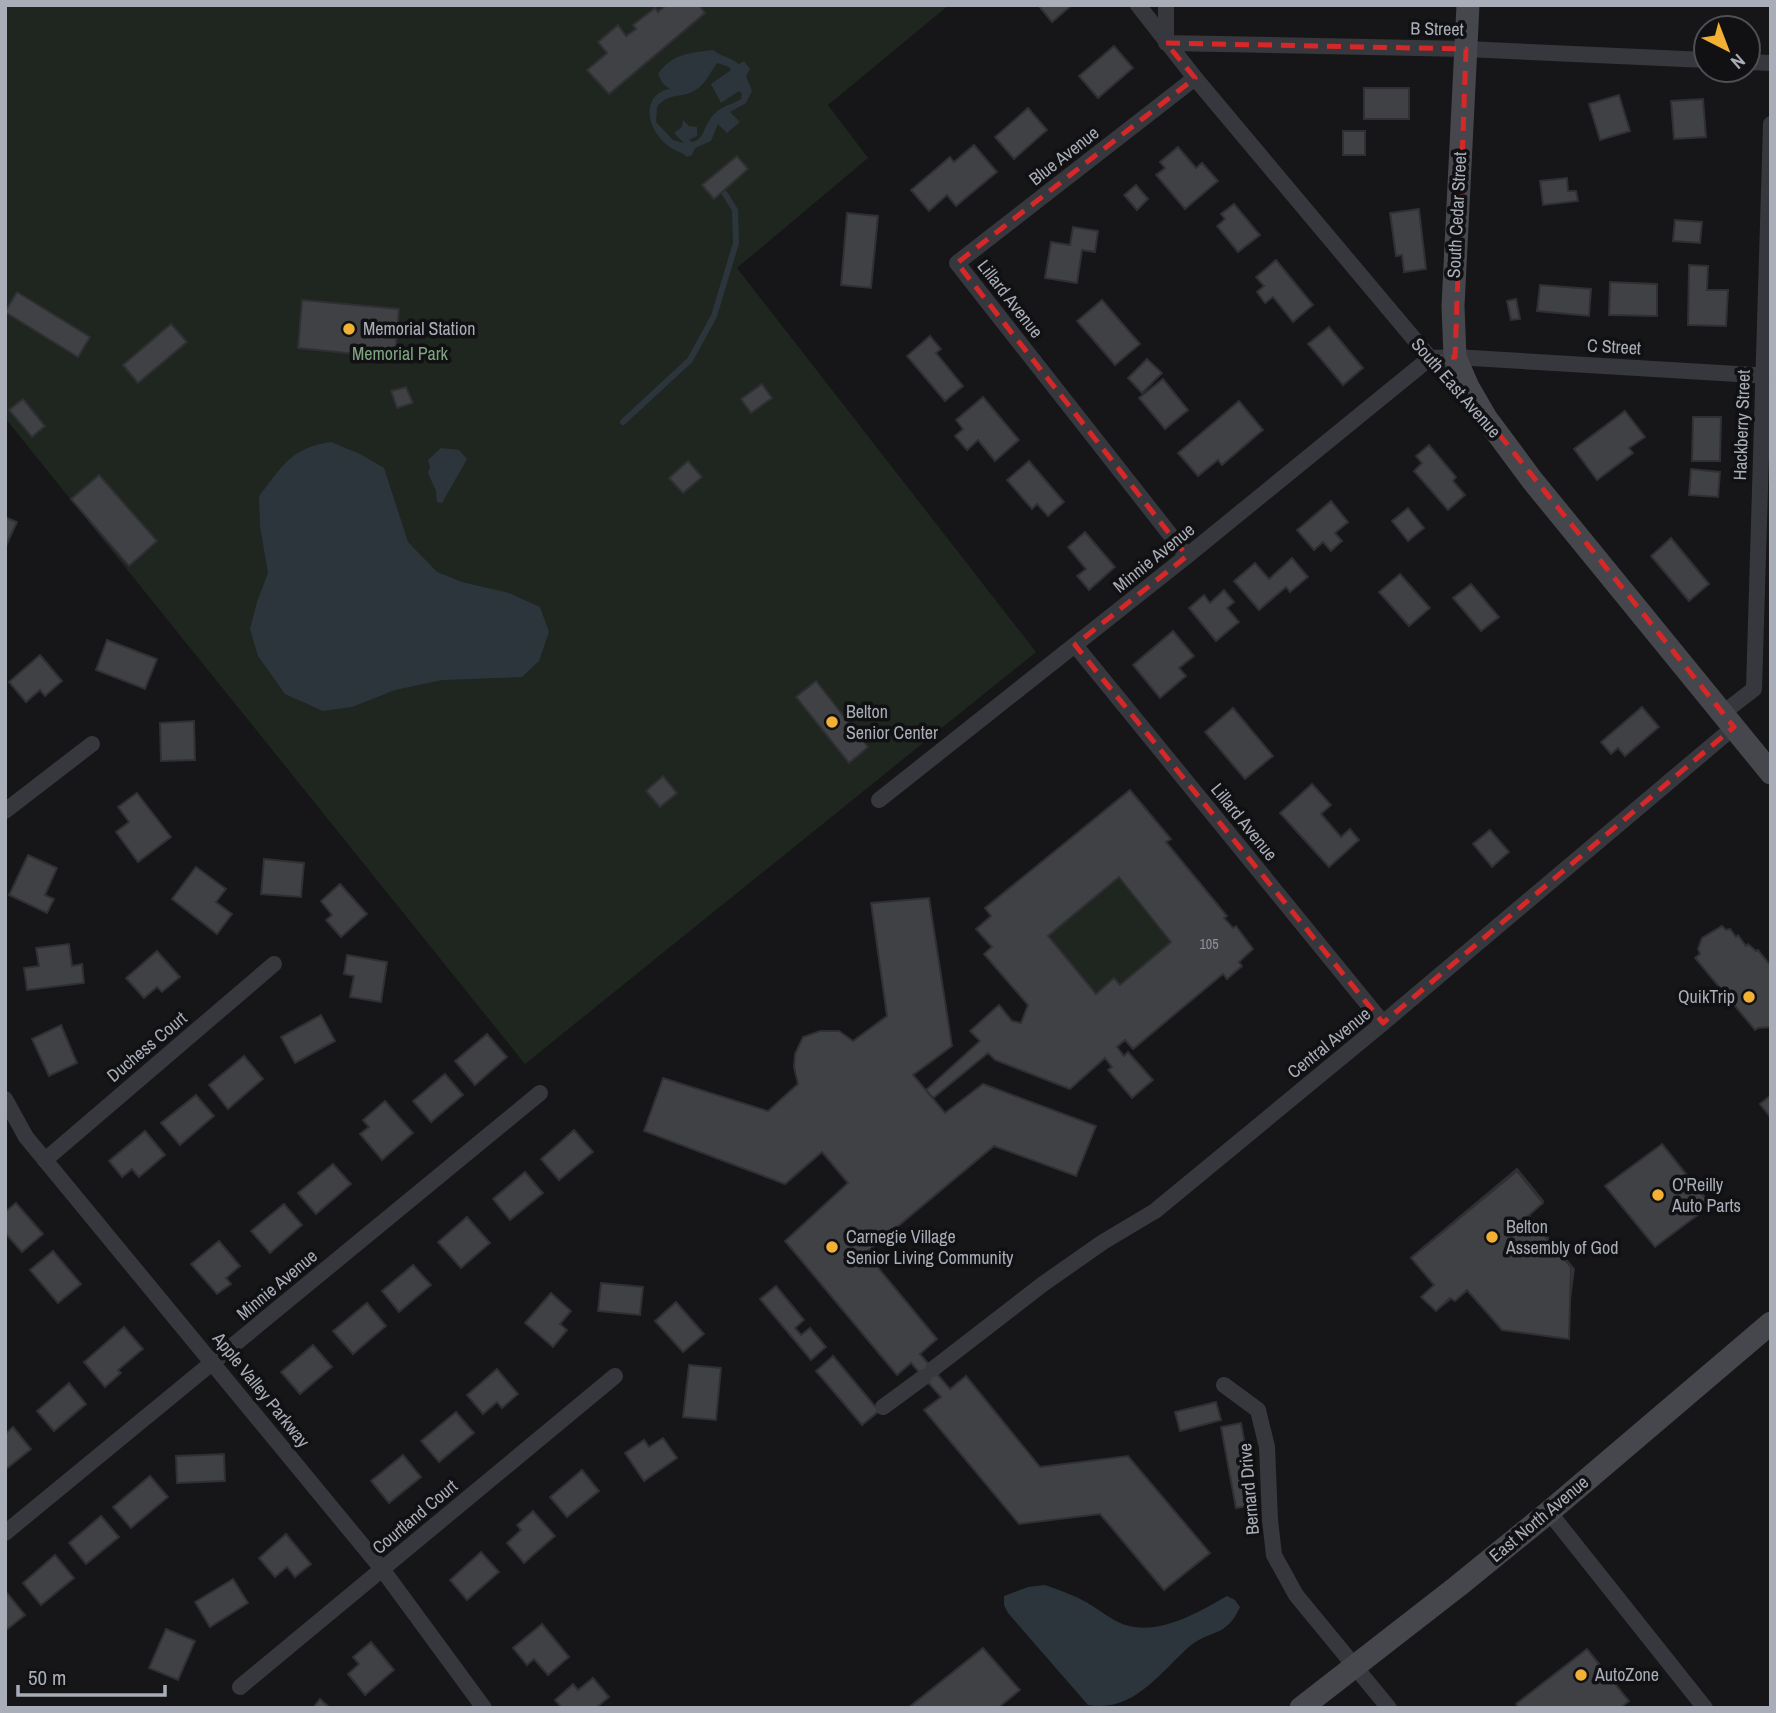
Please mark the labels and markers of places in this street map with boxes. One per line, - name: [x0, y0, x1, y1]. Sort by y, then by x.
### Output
- place label: Memorial Station: [363, 316, 475, 341]
- marker: Memorial Station: [341, 321, 357, 337]
- place label: Belton Senior Center: [846, 699, 938, 745]
- marker: Belton Senior Center: [824, 714, 840, 730]
- place label: QuikTrip: [1678, 984, 1735, 1009]
- marker: QuikTrip: [1741, 989, 1757, 1005]
- place label: O'Reilly Auto Parts: [1671, 1172, 1741, 1218]
- marker: O'Reilly Auto Parts: [1650, 1187, 1666, 1203]
- place label: Belton Assembly of God: [1505, 1214, 1618, 1260]
- place label: Carnegie Village Senior Living Community: [846, 1224, 1014, 1270]
- marker: Belton Assembly of God: [1484, 1229, 1500, 1245]
- marker: Carnegie Village Senior Living Community: [824, 1239, 840, 1255]
- place label: AutoZone: [1594, 1662, 1659, 1687]
- marker: AutoZone: [1573, 1667, 1589, 1683]

